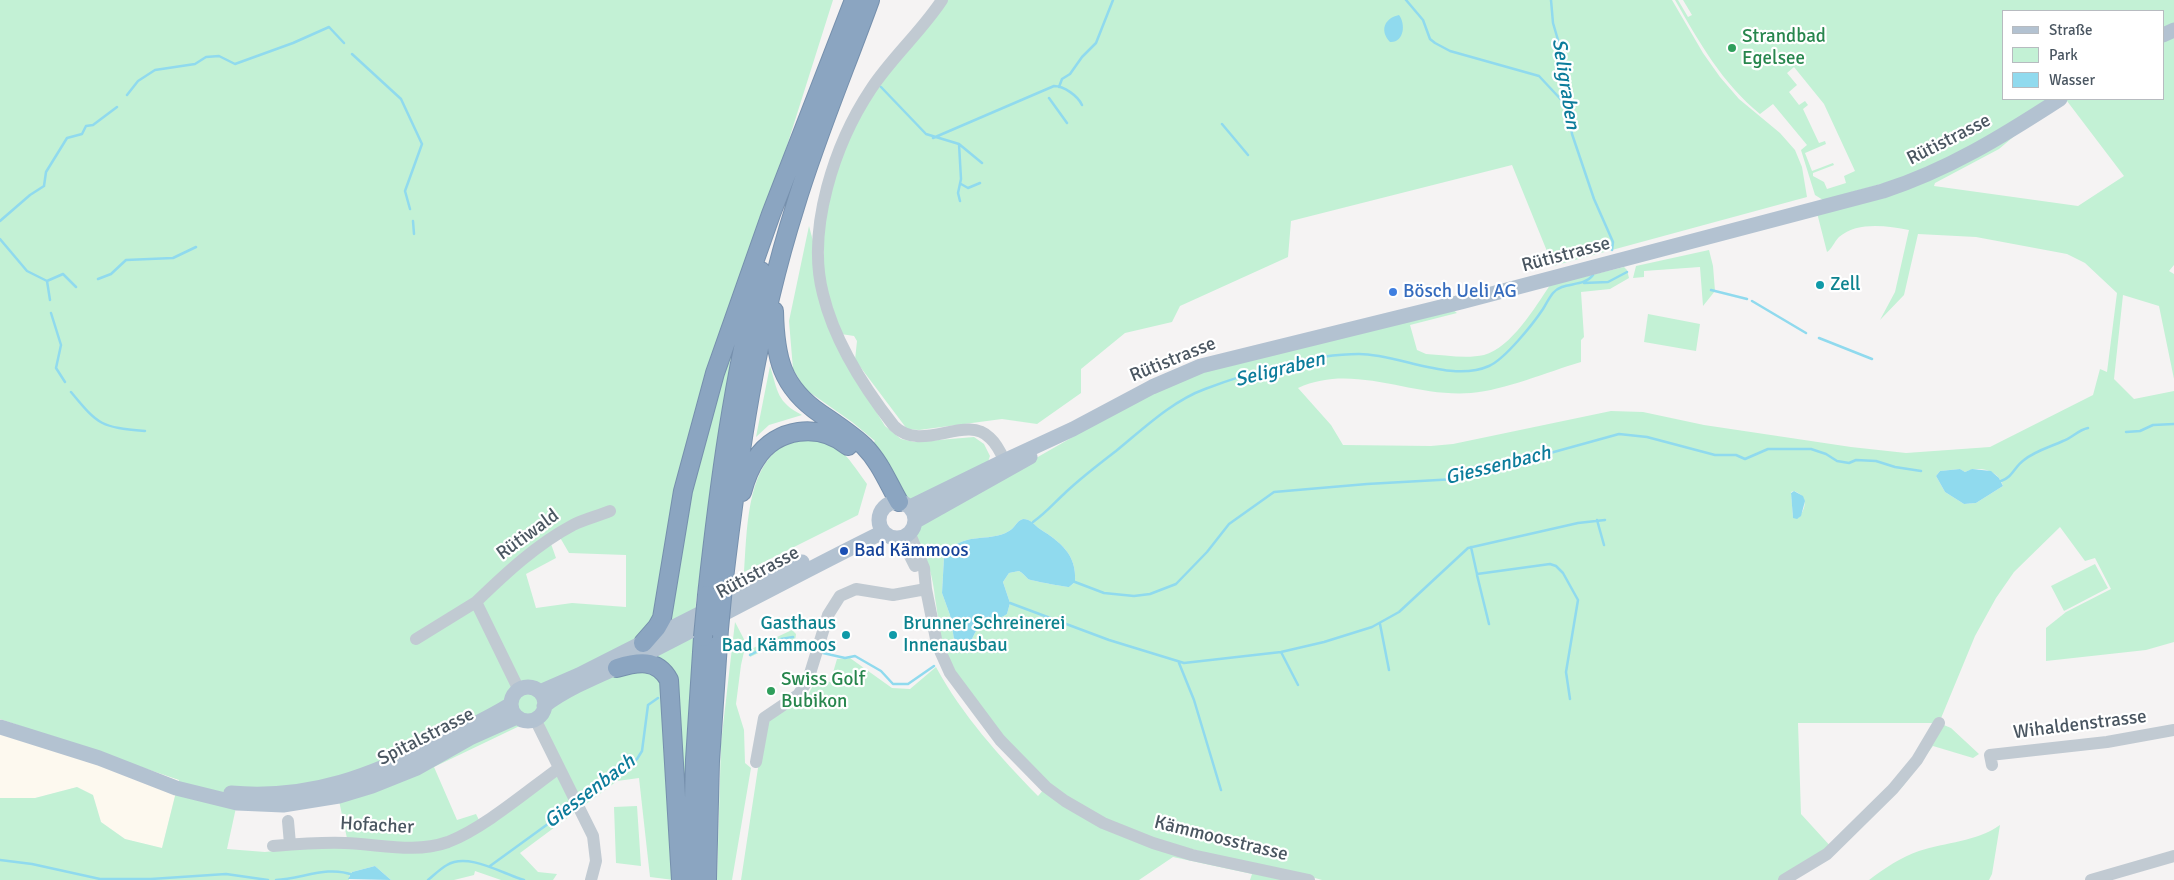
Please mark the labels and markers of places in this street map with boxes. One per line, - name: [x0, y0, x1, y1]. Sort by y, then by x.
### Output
- place label: Strandbad Egelsee: [1742, 26, 1826, 70]
- marker: Strandbad Egelsee: [1726, 42, 1738, 54]
- place label: Zell: [1830, 274, 1861, 296]
- marker: Zell: [1814, 279, 1826, 291]
- place label: Bösch Ueli AG: [1403, 281, 1517, 303]
- marker: Bösch Ueli AG: [1387, 286, 1399, 298]
- place label: Bad Kämmoos: [854, 540, 969, 562]
- marker: Bad Kämmoos: [838, 545, 850, 557]
- place label: Gasthaus Bad Kämmoos: [721, 613, 836, 657]
- place label: Brunner Schreinerei Innenausbau: [903, 613, 1065, 657]
- marker: Gasthaus Bad Kämmoos: [840, 629, 852, 641]
- marker: Brunner Schreinerei Innenausbau: [887, 629, 899, 641]
- place label: Swiss Golf Bubikon: [781, 669, 865, 713]
- marker: Swiss Golf Bubikon: [765, 685, 777, 697]

